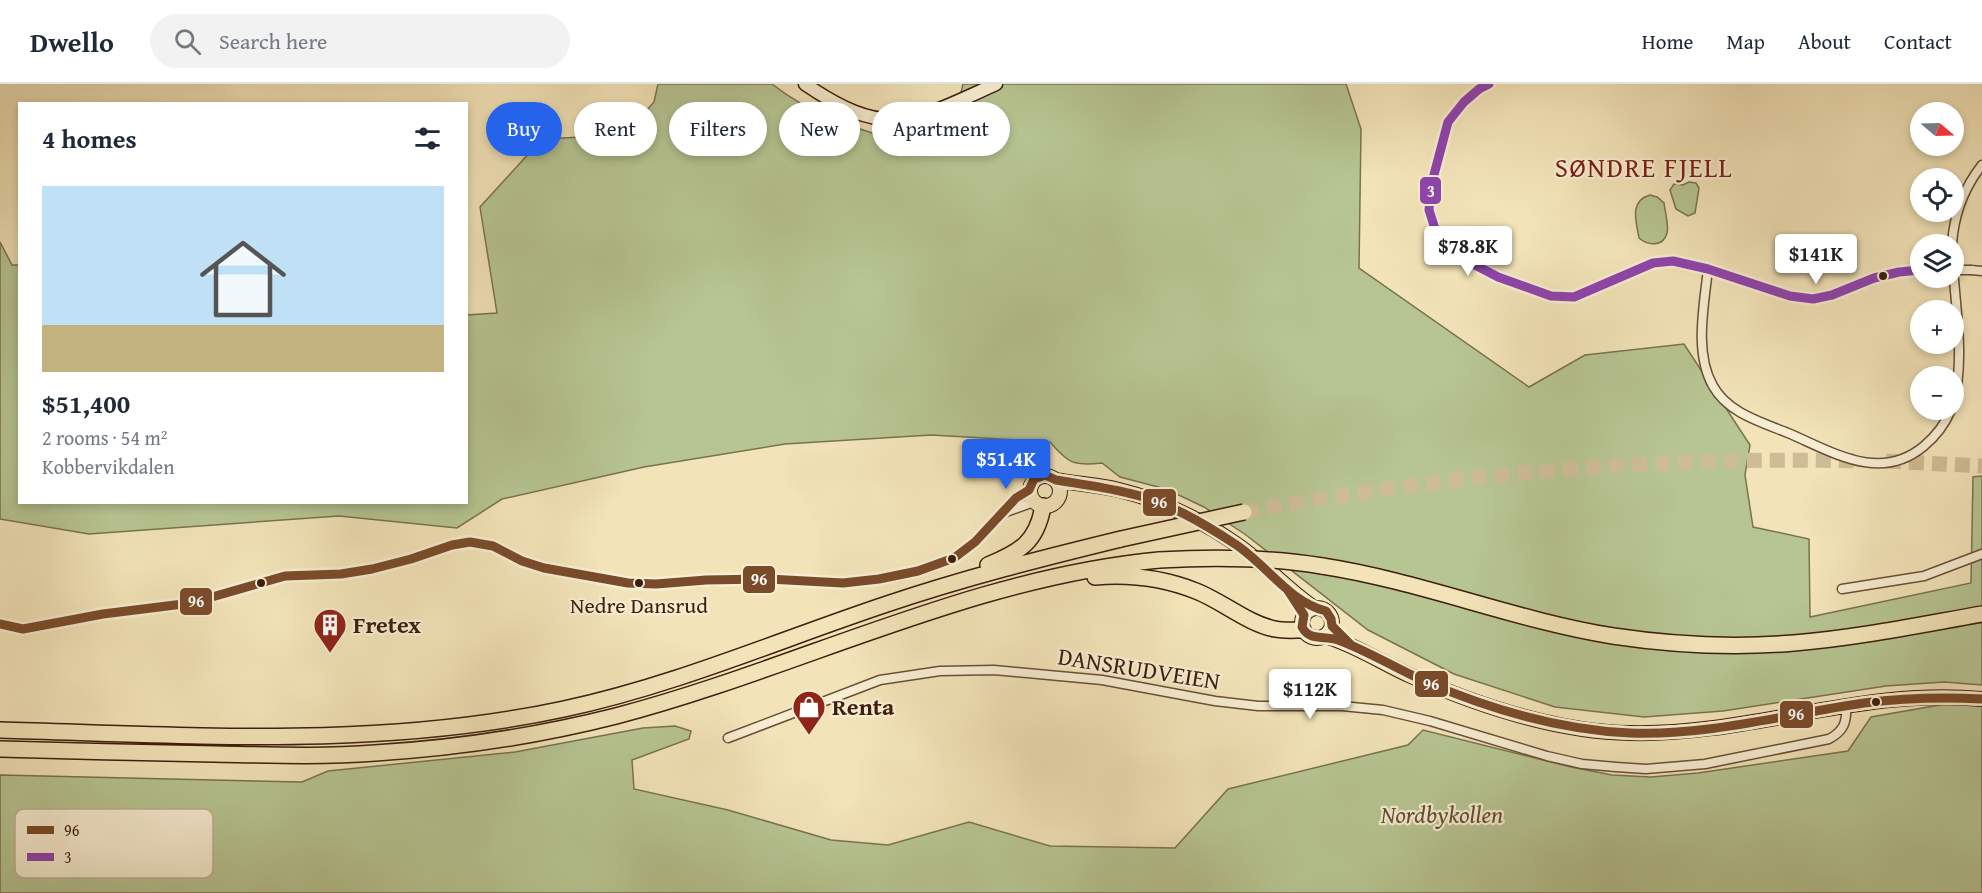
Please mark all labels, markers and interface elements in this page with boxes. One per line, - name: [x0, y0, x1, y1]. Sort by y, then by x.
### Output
- search box: [150, 14, 570, 68]
- text: Dwello: [30, 21, 114, 62]
- icon: search: [171, 25, 204, 58]
- text: Search here: [219, 25, 327, 57]
- text: Home: [1642, 26, 1693, 57]
- text: Map: [1726, 26, 1765, 57]
- text: About: [1798, 26, 1851, 57]
- text: Contact: [1884, 26, 1952, 57]
- chip: Buy: [486, 102, 562, 156]
- chip: Rent: [574, 102, 657, 156]
- chip: Filters: [669, 102, 767, 156]
- chip: New: [779, 102, 860, 156]
- chip: Apartment: [872, 102, 1010, 156]
- north arrow: [1910, 102, 1964, 156]
- map controls: [1910, 102, 1964, 420]
- text: 4 homes: [42, 119, 137, 158]
- icon: filters: [411, 122, 444, 155]
- district label: SØNDRE FJELL: [1555, 147, 1733, 187]
- button: locate: [1910, 168, 1964, 222]
- line badge: 3: [1419, 176, 1442, 205]
- text: 3: [1427, 179, 1435, 203]
- icon: home: [189, 225, 297, 333]
- pin: $78.8K: [1419, 226, 1517, 277]
- text: $78.8K: [1438, 231, 1498, 260]
- pin: $141K: [1774, 234, 1858, 285]
- button: layers: [1910, 234, 1964, 288]
- text: $141K: [1789, 239, 1843, 268]
- unlabelled marker: [1877, 270, 1889, 282]
- button: +: [1910, 300, 1964, 354]
- button: −: [1910, 366, 1964, 420]
- text: $51,400: [42, 384, 130, 423]
- text: 2 rooms · 54 m²: [42, 423, 168, 452]
- pin: $51.4K: [957, 439, 1055, 490]
- text: $51.4K: [976, 444, 1036, 473]
- text: Kobbervikdalen: [42, 452, 174, 481]
- line badge: 96: [1142, 488, 1177, 517]
- text: 96: [1151, 490, 1167, 514]
- unlabelled marker: [946, 553, 958, 565]
- line badge: 96: [742, 565, 776, 594]
- text: 96: [751, 567, 767, 591]
- unlabelled marker: [255, 577, 267, 589]
- marker: Nedre Dansrud: [633, 577, 645, 589]
- line badge: 96: [179, 587, 213, 616]
- text: 96: [188, 589, 204, 613]
- place label: Nedre Dansrud: [570, 589, 708, 621]
- building icon: Fretex: [312, 607, 348, 654]
- place label: Fretex: [353, 607, 421, 642]
- street label: DANSRUDVEIEN: [1056, 638, 1223, 699]
- pin: $112K: [1268, 669, 1352, 720]
- line badge: 96: [1414, 670, 1449, 698]
- text: 96: [1423, 672, 1439, 696]
- text: $112K: [1283, 674, 1337, 703]
- shop icon: Renta: [791, 689, 827, 736]
- place label: Renta: [832, 689, 895, 724]
- unlabelled marker: [1870, 696, 1882, 708]
- line badge: 96: [1779, 700, 1814, 729]
- text: 96: [1788, 702, 1804, 726]
- park label: Nordbykollen: [1380, 797, 1503, 832]
- legend: [15, 809, 213, 878]
- text: 96: [64, 818, 80, 842]
- text: 3: [64, 845, 72, 869]

